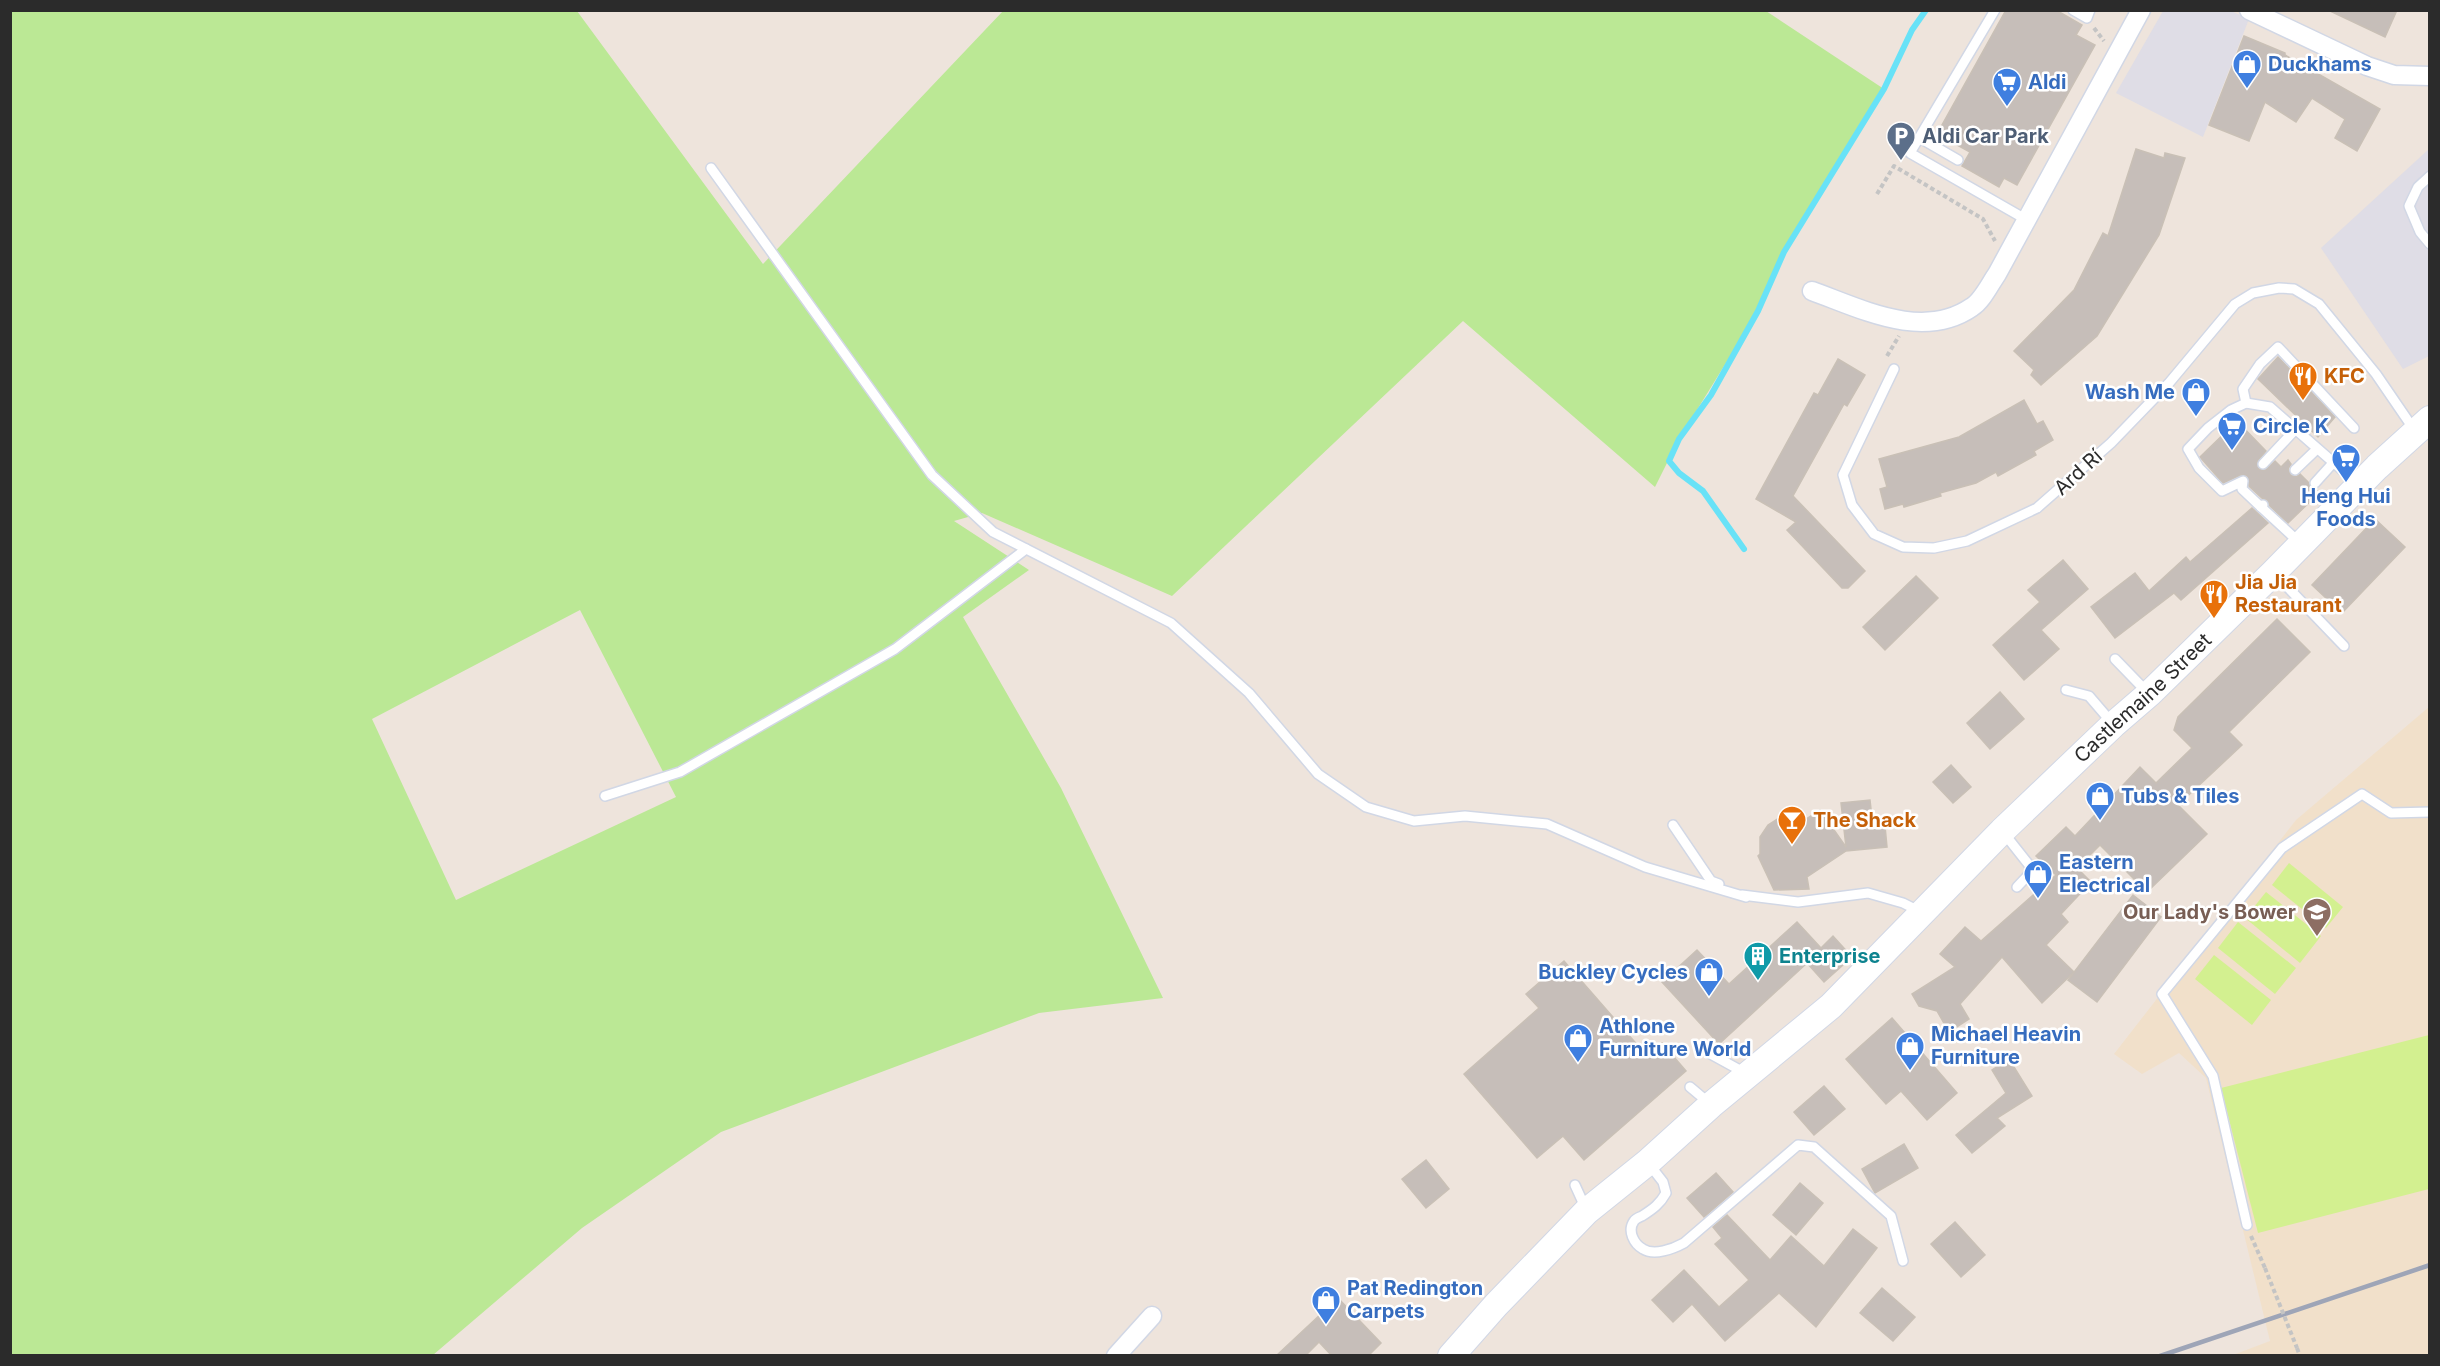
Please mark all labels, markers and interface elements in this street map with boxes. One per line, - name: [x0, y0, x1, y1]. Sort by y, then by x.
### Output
- shop icon: Duckhams: [2231, 48, 2263, 90]
- place label: Duckhams: [2268, 52, 2372, 76]
- supermarket icon: Aldi: [1991, 66, 2023, 108]
- place label: Aldi: [2028, 70, 2066, 94]
- parking icon: Aldi Car Park: [1885, 120, 1917, 162]
- place label: Aldi Car Park: [1922, 124, 2049, 148]
- restaurant icon: KFC: [2287, 360, 2319, 402]
- place label: KFC: [2324, 364, 2365, 388]
- shop icon: Wash Me: [2180, 376, 2212, 418]
- place label: Wash Me: [2085, 380, 2175, 404]
- supermarket icon: Circle K: [2216, 410, 2248, 452]
- place label: Circle K: [2253, 414, 2329, 438]
- supermarket icon: Heng Hui Foods: [2330, 442, 2362, 484]
- street label: Ard Rí: [2049, 444, 2107, 500]
- place label: Heng Hui Foods: [2301, 484, 2391, 531]
- place label: Jia Jia Restaurant: [2235, 570, 2342, 617]
- restaurant icon: Jia Jia Restaurant: [2198, 578, 2230, 620]
- street label: Castlemaine Street: [2069, 628, 2216, 768]
- shop icon: Tubs & Tiles: [2084, 780, 2116, 822]
- place label: Tubs & Tiles: [2121, 784, 2239, 808]
- bar icon: The Shack: [1776, 804, 1808, 846]
- place label: The Shack: [1813, 808, 1916, 832]
- place label: Eastern Electrical: [2059, 850, 2150, 897]
- shop icon: Eastern Electrical: [2022, 858, 2054, 900]
- school or university icon: Our Lady's Bower: [2301, 896, 2333, 938]
- place label: Our Lady's Bower: [2123, 900, 2296, 924]
- building icon: Enterprise: [1742, 940, 1774, 982]
- place label: Enterprise: [1779, 944, 1880, 968]
- shop icon: Buckley Cycles: [1693, 956, 1725, 998]
- place label: Buckley Cycles: [1538, 960, 1688, 984]
- place label: Athlone Furniture World: [1599, 1014, 1751, 1061]
- shop icon: Athlone Furniture World: [1562, 1022, 1594, 1064]
- place label: Michael Heavin Furniture: [1931, 1022, 2081, 1069]
- shop icon: Michael Heavin Furniture: [1894, 1030, 1926, 1072]
- place label: Pat Redington Carpets: [1347, 1276, 1483, 1323]
- shop icon: Pat Redington Carpets: [1310, 1284, 1342, 1326]

